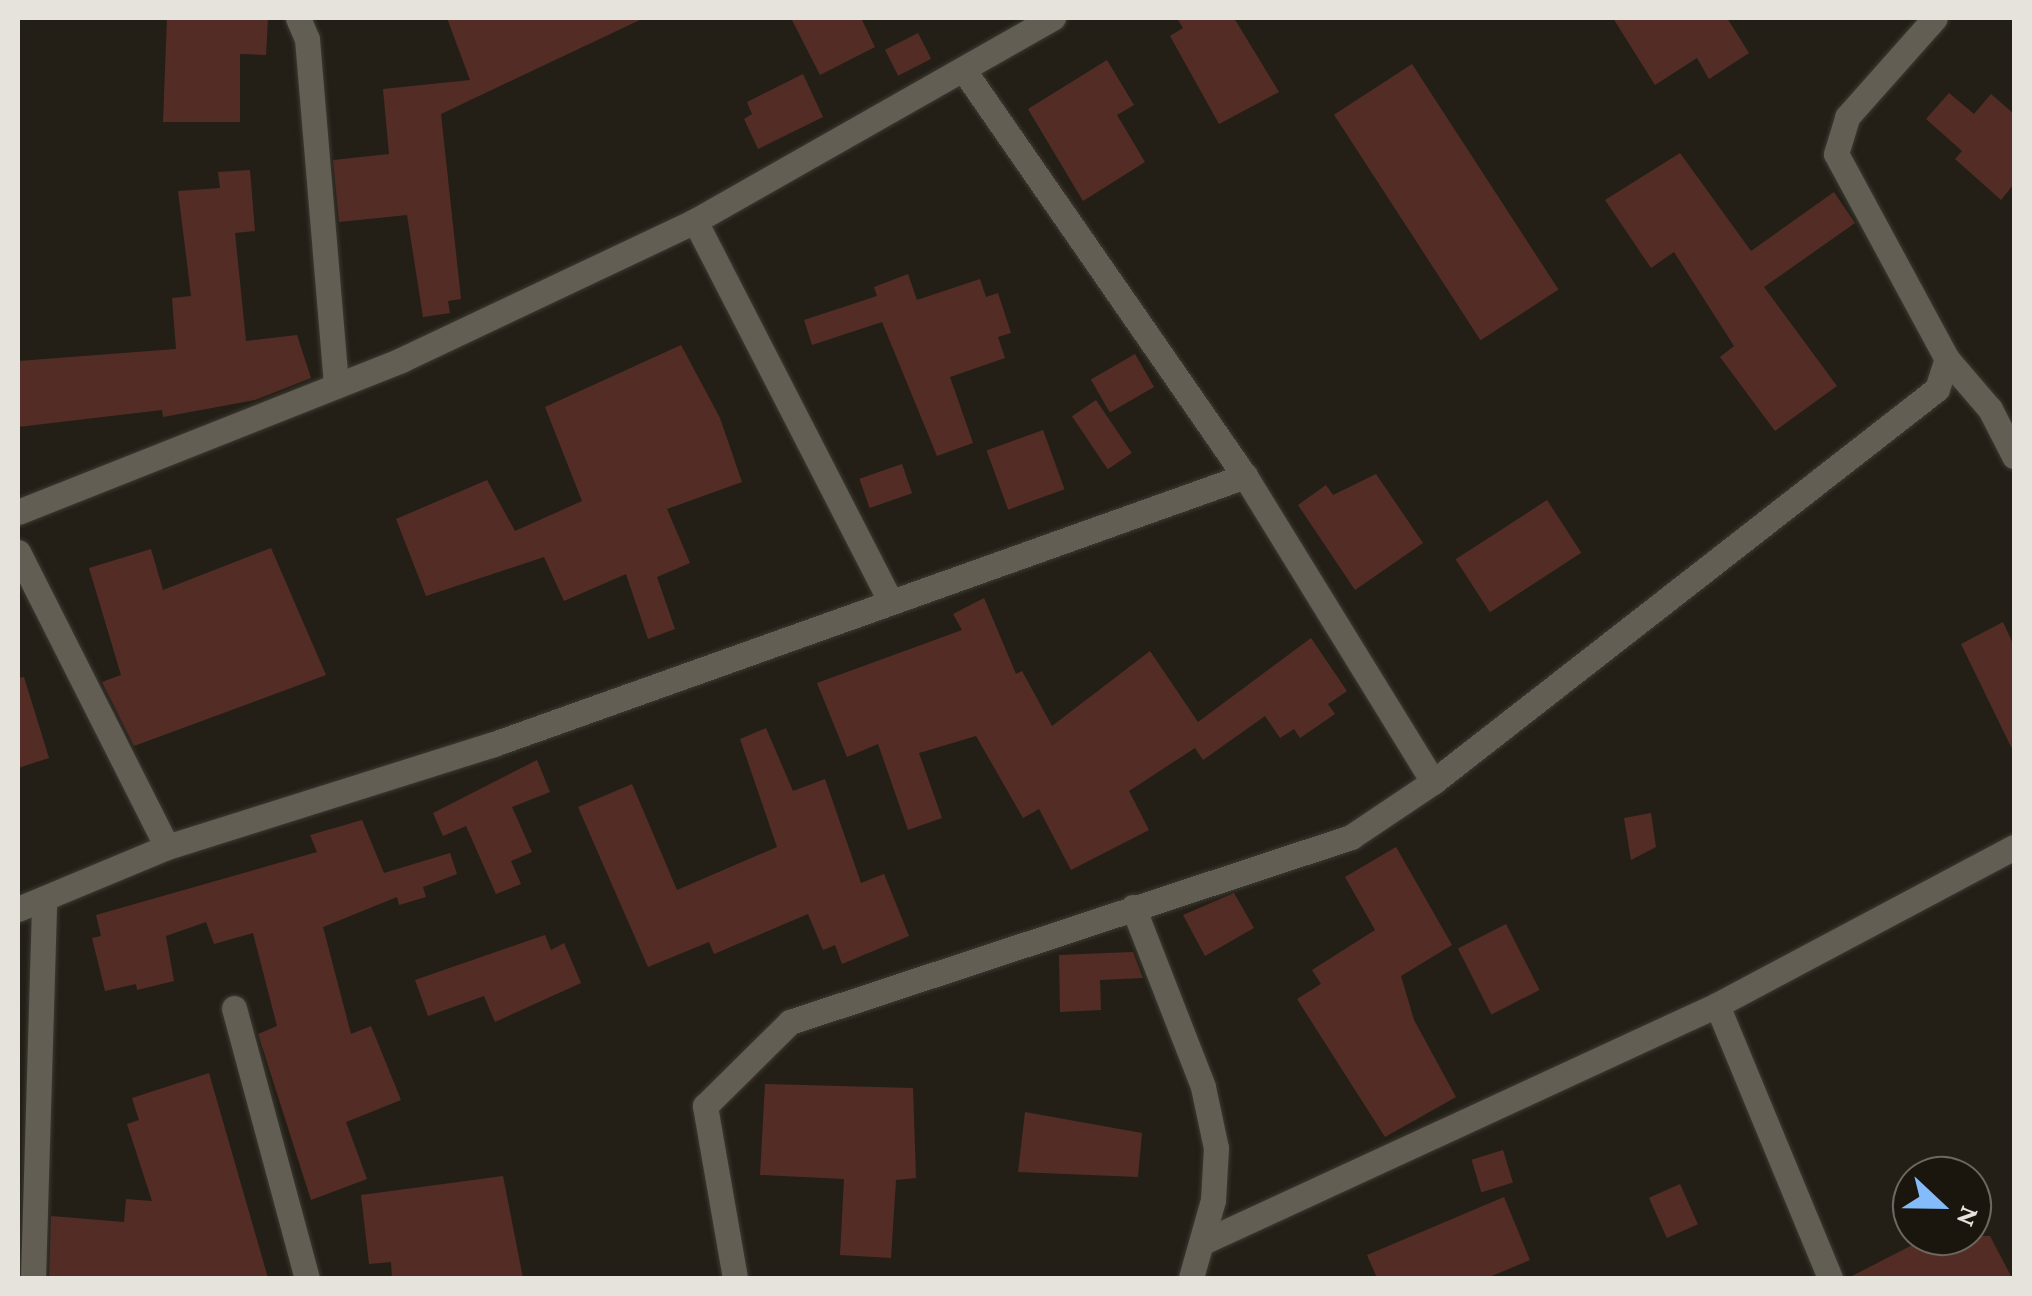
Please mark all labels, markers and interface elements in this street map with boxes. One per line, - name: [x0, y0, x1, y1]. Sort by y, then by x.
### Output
- north arrow: [1892, 1156, 1992, 1256]
- text: N: [1950, 1202, 1986, 1231]

